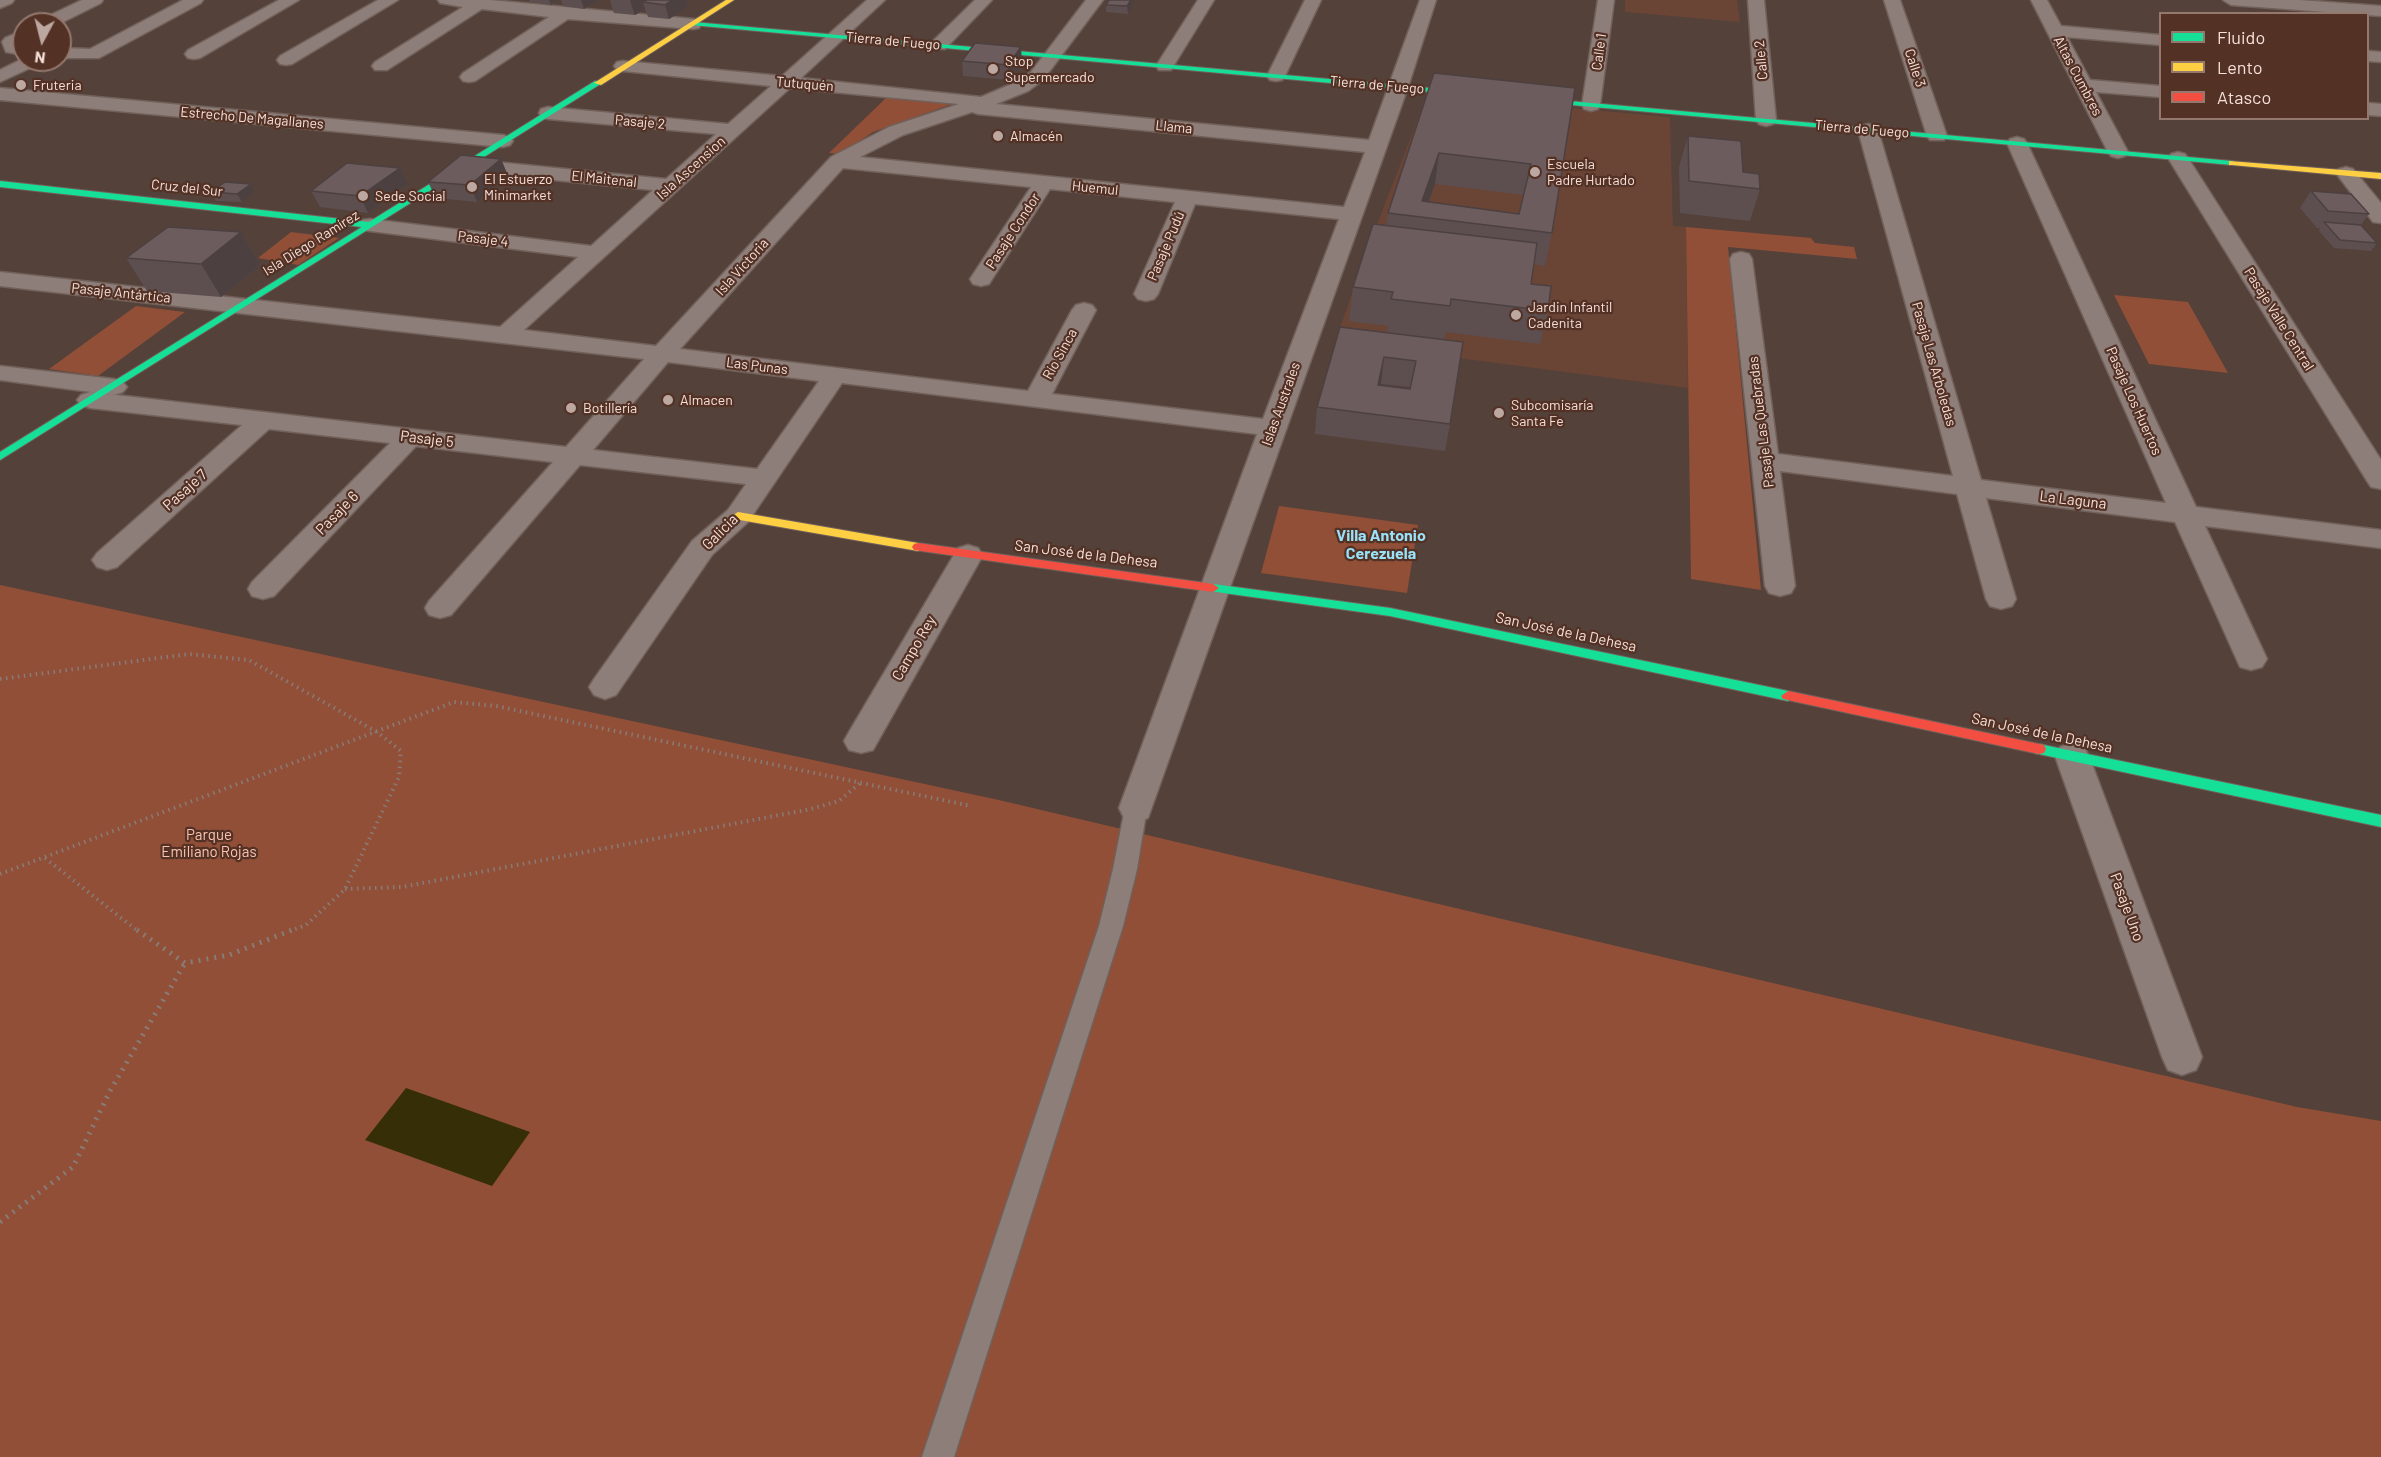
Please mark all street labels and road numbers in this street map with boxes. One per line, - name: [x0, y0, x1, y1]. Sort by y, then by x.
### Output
- street label: Tierra de Fuego: [845, 29, 941, 53]
- street label: Calle 1: [1588, 32, 1610, 72]
- street label: Altas Cumbres: [2050, 33, 2106, 119]
- street label: Calle 2: [1751, 39, 1771, 81]
- street label: Calle 3: [1901, 47, 1929, 89]
- street label: Tutuquén: [776, 73, 834, 95]
- street label: Tierra de Fuego: [1329, 73, 1425, 97]
- street label: Estrecho De Magallanes: [180, 103, 324, 133]
- street label: Pasaje 2: [614, 111, 666, 133]
- street label: Llama: [1155, 117, 1193, 137]
- street label: Tierra de Fuego: [1814, 117, 1910, 141]
- street label: Isla Ascension: [653, 133, 729, 203]
- street label: El Maitenal: [571, 167, 637, 191]
- street label: Cruz del Sur: [150, 176, 224, 200]
- street label: Huemul: [1071, 177, 1119, 199]
- street label: Pasaje Condor: [982, 190, 1044, 272]
- street label: Isla Diego Ramírez: [260, 207, 362, 279]
- street label: Pasaje Pudú: [1144, 209, 1188, 283]
- street label: Pasaje 4: [457, 228, 509, 250]
- street label: Isla Victoria: [712, 235, 772, 299]
- street label: Pasaje Valle Central: [2240, 264, 2318, 374]
- street label: Pasaje Antártica: [71, 279, 171, 307]
- street label: Pasaje Las Arboledas: [1908, 300, 1960, 428]
- street label: Río Sinca: [1039, 326, 1081, 382]
- street label: Pasaje Los Huertos: [2103, 344, 2165, 458]
- street label: Las Punas: [725, 354, 789, 378]
- street label: Pasaje Las Quebradas: [1745, 355, 1777, 489]
- street label: Islas Australes: [1258, 360, 1304, 448]
- street label: Pasaje 5: [399, 427, 455, 451]
- street label: Pasaje 7: [159, 466, 211, 514]
- street label: Pasaje 6: [312, 487, 362, 539]
- street label: La Laguna: [2039, 487, 2107, 513]
- street label: Galicia: [698, 510, 742, 554]
- street label: San José de la Dehesa: [1014, 536, 1158, 572]
- street label: San José de la Dehesa: [1494, 608, 1638, 656]
- street label: Campo Rey: [888, 612, 940, 684]
- street label: San José de la Dehesa: [1970, 709, 2114, 757]
- street label: Pasaje Uno: [2106, 870, 2148, 944]

